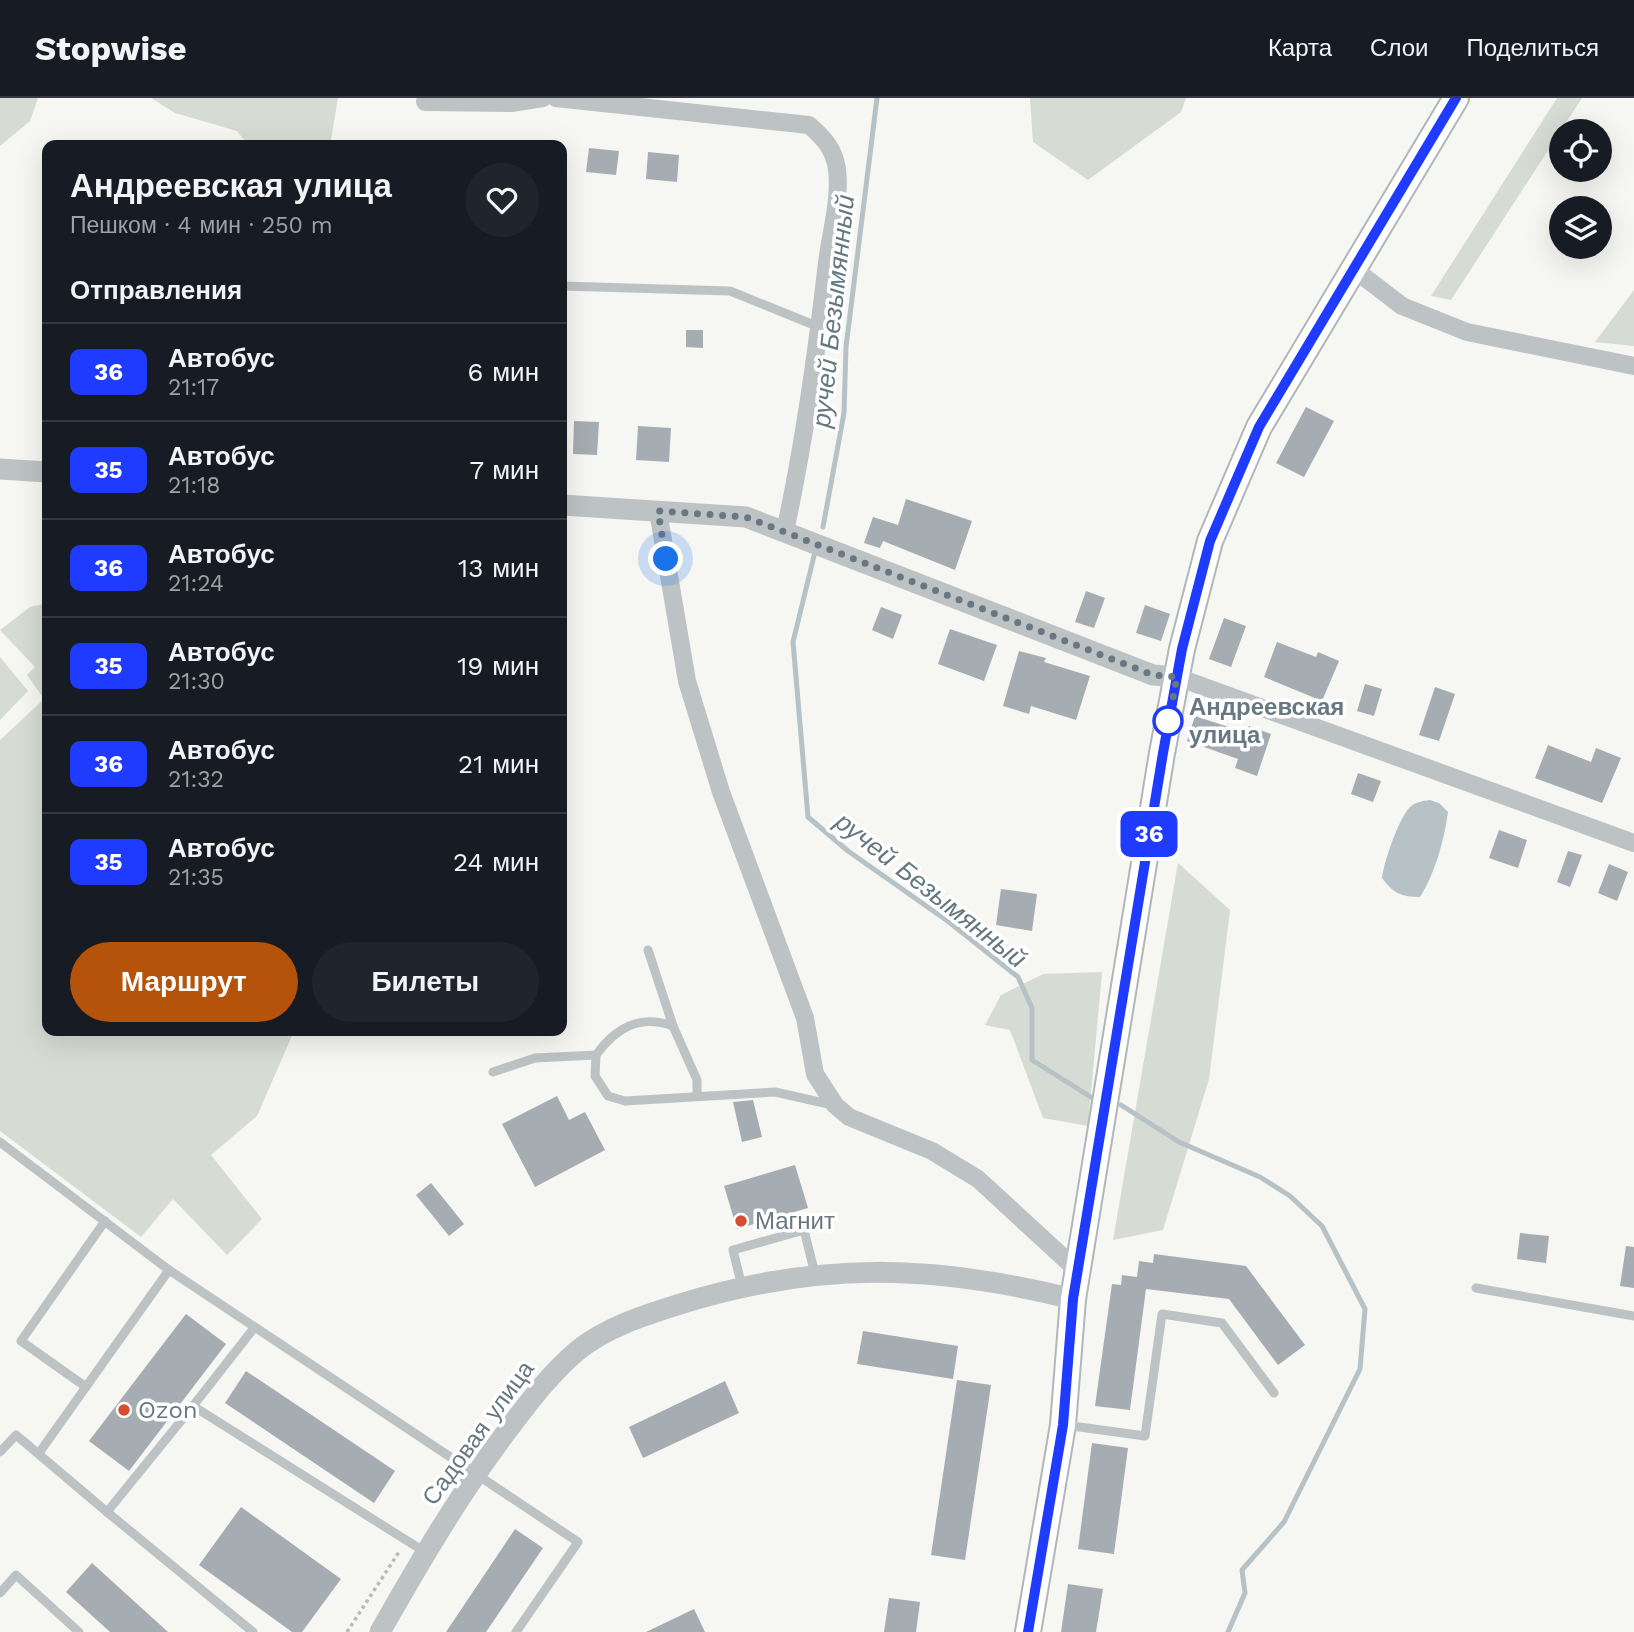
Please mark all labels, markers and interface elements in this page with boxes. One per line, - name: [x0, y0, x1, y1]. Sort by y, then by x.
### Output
- text: Stopwise: [35, 29, 187, 68]
- text: Карта: [1268, 34, 1332, 62]
- text: Слои: [1370, 34, 1428, 62]
- text: Поделиться: [1466, 34, 1599, 62]
- map controls: [1549, 119, 1612, 259]
- button: locate: [1549, 119, 1612, 182]
- button: heart: [465, 163, 539, 237]
- text: Андреевская улица: [70, 166, 392, 205]
- water label: ручей Безымянный: [806, 193, 860, 430]
- button: layers: [1549, 196, 1612, 259]
- text: Пешком · 4 мин · 250 m: [70, 212, 333, 239]
- text: Отправления: [70, 275, 242, 305]
- text: Автобус: [168, 343, 275, 373]
- text: 6 мин: [468, 357, 539, 387]
- text: 36: [94, 358, 123, 386]
- text: 21:17: [168, 374, 219, 401]
- text: Автобус: [168, 441, 275, 471]
- text: 7 мин: [470, 455, 539, 485]
- text: 35: [94, 456, 123, 484]
- text: 21:18: [168, 472, 220, 499]
- text: Автобус: [168, 539, 275, 569]
- your location: [648, 541, 683, 576]
- text: 13 мин: [458, 553, 539, 583]
- text: 36: [94, 554, 123, 582]
- text: 21:24: [168, 570, 224, 597]
- text: Автобус: [168, 637, 275, 667]
- text: 19 мин: [457, 651, 539, 681]
- text: 35: [94, 652, 123, 680]
- text: 21:30: [168, 668, 225, 695]
- place label: Андреевская улица: [1189, 693, 1344, 749]
- marker: Андреевская улица: [1153, 706, 1183, 736]
- text: Автобус: [168, 735, 275, 765]
- text: 21 мин: [458, 749, 539, 779]
- text: 36: [94, 750, 123, 778]
- text: 21:32: [168, 766, 224, 793]
- water label: ручей Безымянный: [829, 806, 1032, 974]
- line badge: 36: [1118, 811, 1180, 857]
- text: 36: [1134, 820, 1164, 848]
- text: Автобус: [168, 833, 275, 863]
- text: 24 мин: [453, 847, 539, 877]
- text: 35: [94, 848, 123, 876]
- text: 21:35: [168, 864, 224, 891]
- button: Маршрут: [70, 942, 298, 1022]
- button: Билеты: [312, 942, 539, 1022]
- place label: Магнит: [755, 1207, 835, 1235]
- marker: Магнит: [733, 1213, 749, 1229]
- street label: Садовая улица: [416, 1355, 540, 1511]
- place label: Ozon: [138, 1396, 198, 1424]
- marker: Ozon: [116, 1402, 132, 1418]

